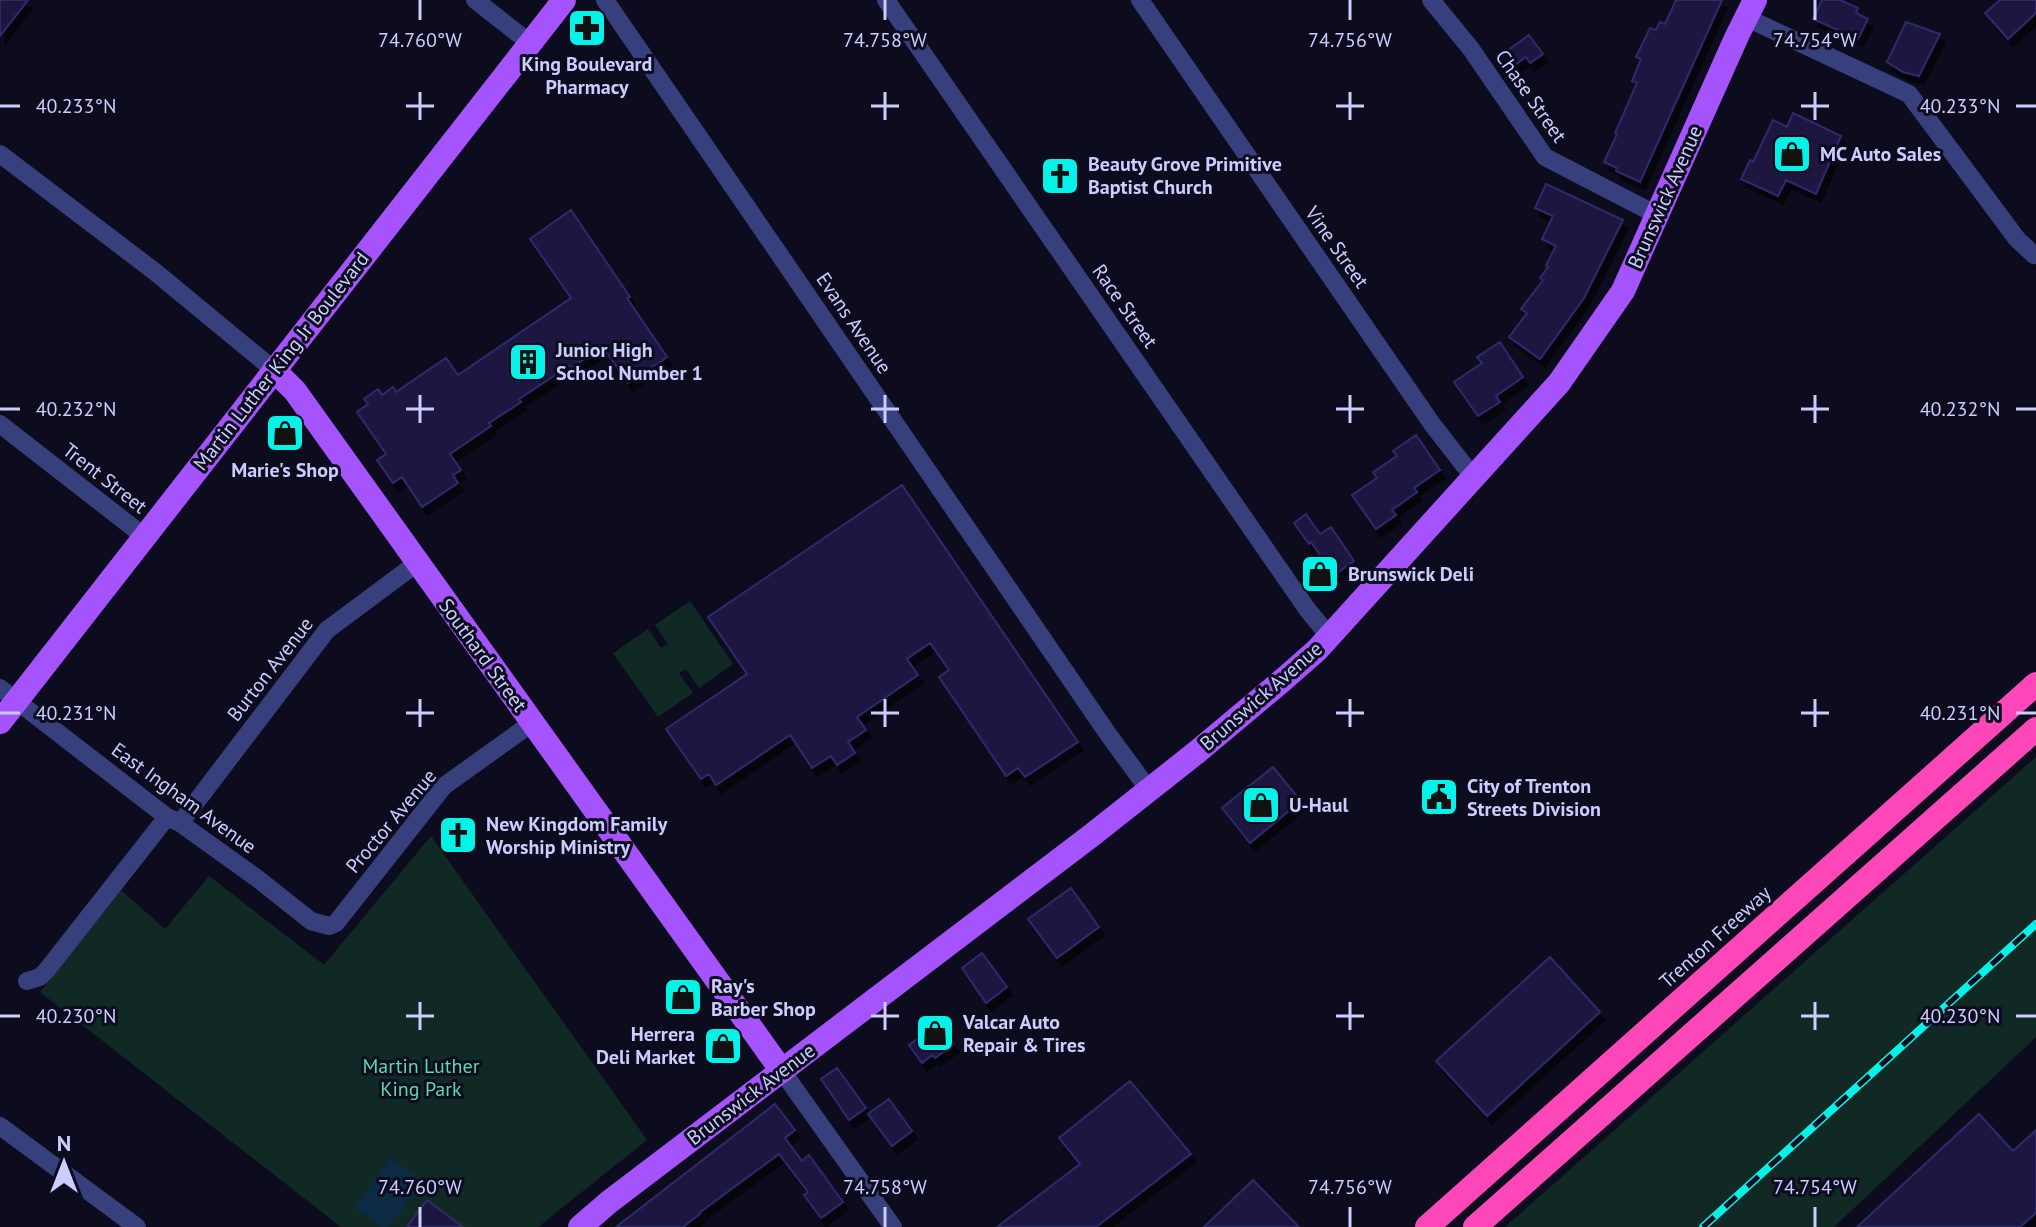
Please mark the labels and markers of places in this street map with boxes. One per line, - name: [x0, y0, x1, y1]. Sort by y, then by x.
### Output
- pharmacy icon: King Boulevard Pharmacy: [566, 7, 608, 49]
- place label: King Boulevard Pharmacy: [522, 51, 652, 100]
- shop icon: MC Auto Sales: [1771, 133, 1813, 175]
- place label: MC Auto Sales: [1820, 141, 1941, 167]
- place label: Beauty Grove Primitive Baptist Church: [1088, 151, 1282, 200]
- church icon: Beauty Grove Primitive Baptist Church: [1039, 155, 1081, 197]
- place label: Junior High School Number 1: [555, 337, 703, 386]
- building icon: Junior High School Number 1: [507, 341, 549, 383]
- shop icon: Marie's Shop: [264, 412, 306, 454]
- place label: Marie's Shop: [231, 457, 339, 483]
- shop icon: Brunswick Deli: [1299, 553, 1341, 595]
- place label: Brunswick Deli: [1348, 561, 1474, 587]
- place label: City of Trenton Streets Division: [1467, 773, 1601, 822]
- public building icon: City of Trenton Streets Division: [1418, 776, 1460, 818]
- shop icon: U-Haul: [1240, 784, 1282, 826]
- place label: U-Haul: [1289, 792, 1348, 818]
- place label: New Kingdom Family Worship Ministry: [486, 811, 668, 860]
- church icon: New Kingdom Family Worship Ministry: [437, 814, 479, 856]
- place label: Ray's Barber Shop: [711, 973, 816, 1022]
- shop icon: Ray's Barber Shop: [662, 976, 704, 1018]
- place label: Valcar Auto Repair & Tires: [962, 1009, 1085, 1058]
- shop icon: Valcar Auto Repair & Tires: [914, 1012, 956, 1054]
- place label: Herrera Deli Market: [596, 1021, 695, 1070]
- shop icon: Herrera Deli Market: [702, 1025, 744, 1067]

